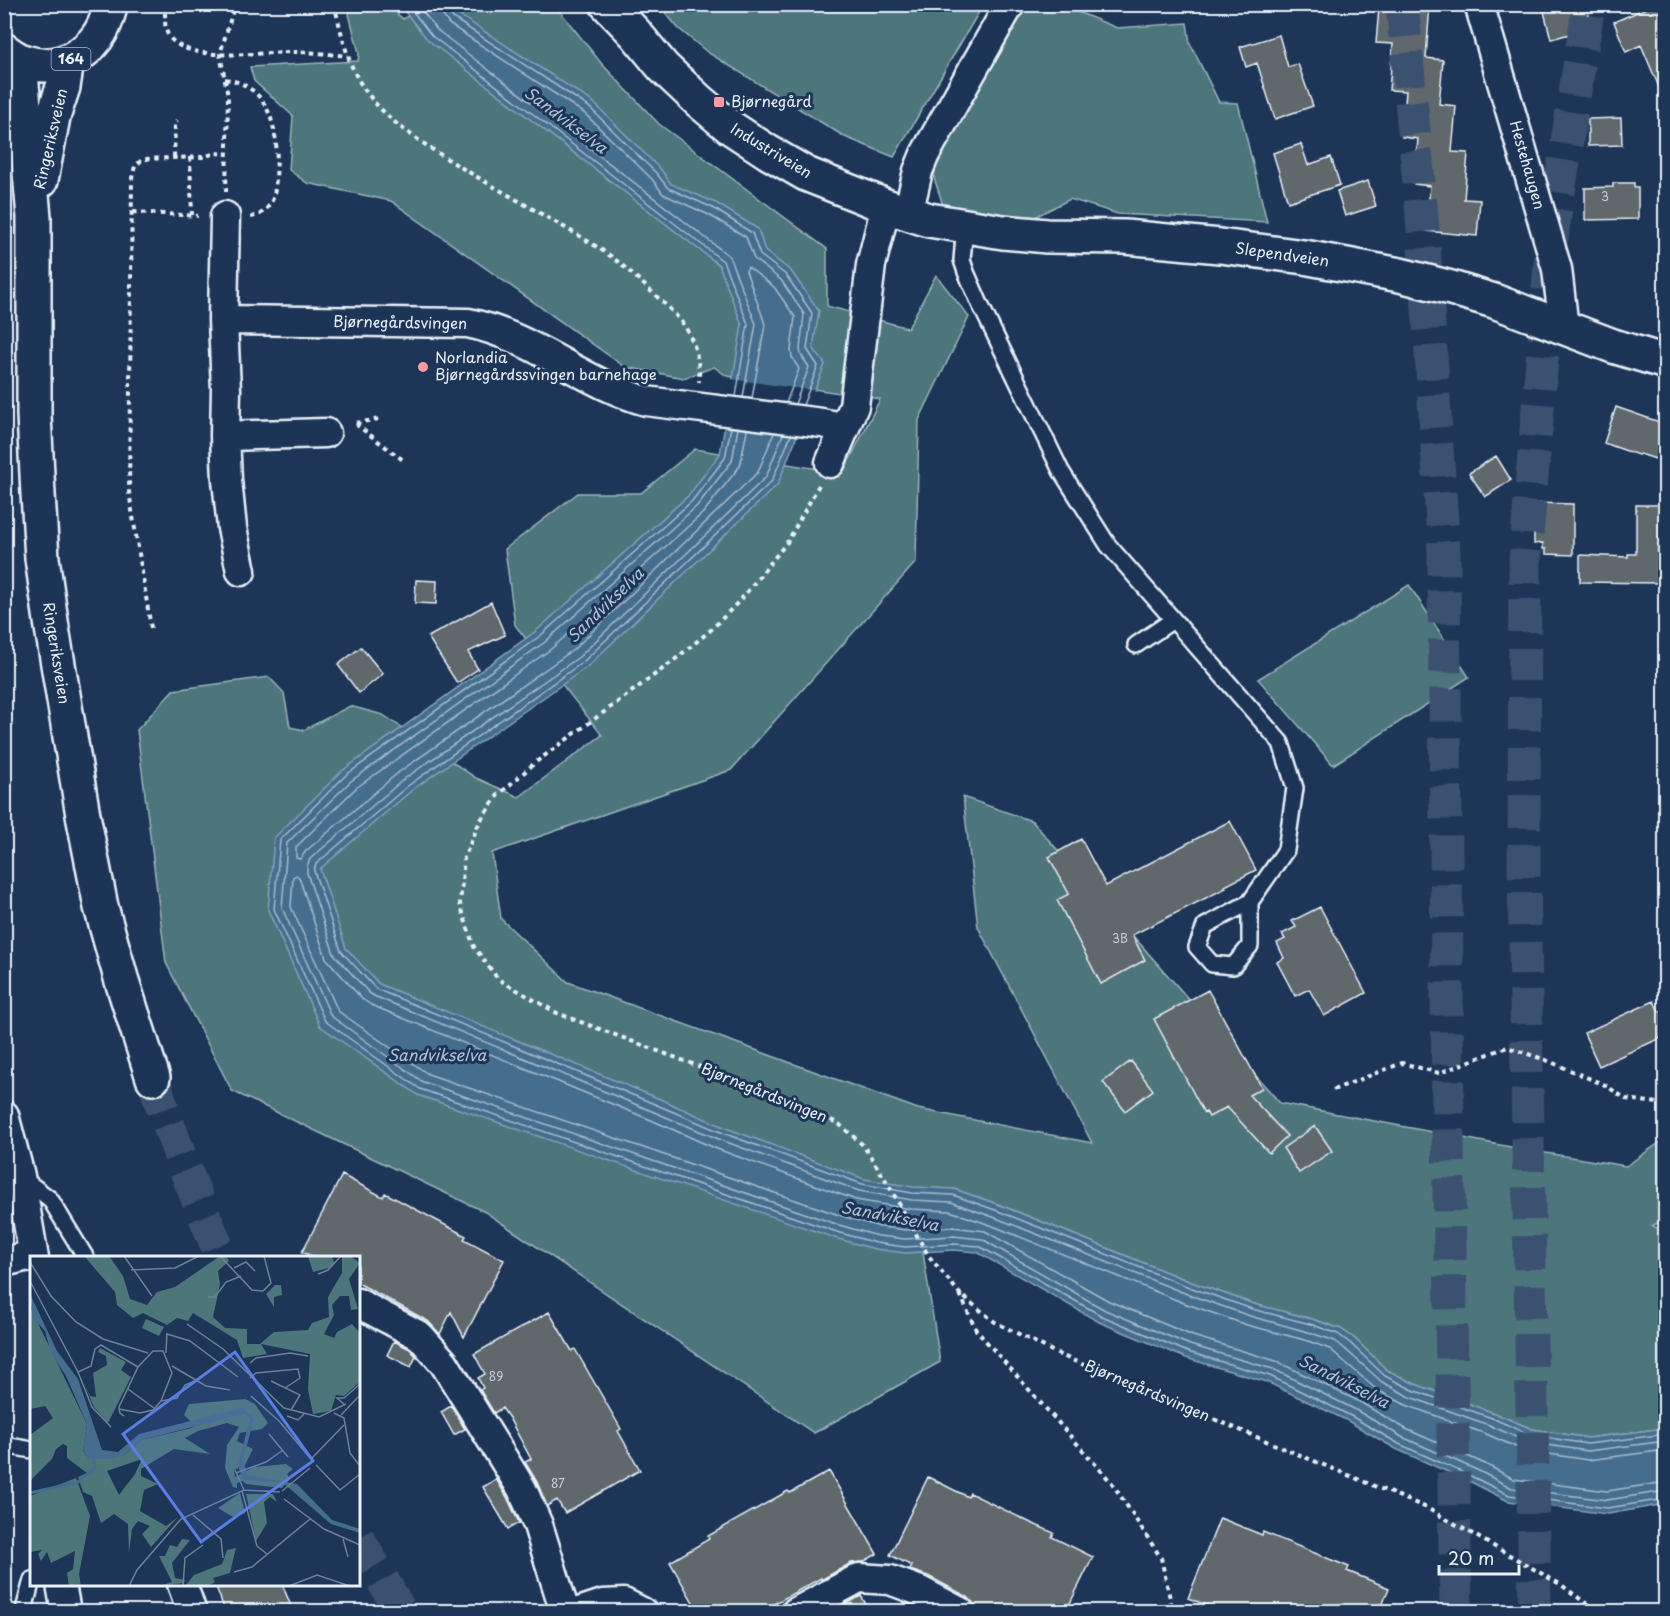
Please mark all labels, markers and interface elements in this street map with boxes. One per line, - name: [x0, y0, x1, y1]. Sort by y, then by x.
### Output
- road number: 164: [52, 48, 90, 70]
- water label: Sandvikselva: [520, 80, 614, 159]
- street label: Ringeriksveien: [27, 86, 72, 191]
- place label: Bjørnegård: [731, 89, 812, 112]
- marker: Bjørnegård: [712, 95, 726, 109]
- street label: Industriveien: [727, 116, 817, 183]
- street label: Hestehaugen: [1505, 117, 1552, 212]
- house number: 3: [1601, 187, 1609, 205]
- street label: Slependveien: [1234, 236, 1331, 271]
- street label: Bjørnegårdsvingen: [333, 309, 467, 334]
- place label: Norlandia Bjørnegårdssvingen barnehage: [435, 345, 657, 385]
- marker: Norlandia Bjørnegårdssvingen barnehage: [416, 360, 430, 374]
- water label: Sandvikselva: [560, 561, 649, 647]
- street label: Ringeriksveien: [38, 600, 77, 705]
- house number: 3B: [1112, 929, 1128, 947]
- water label: Sandvikselva: [388, 1042, 488, 1066]
- street label: Bjørnegårdsvingen: [698, 1056, 831, 1127]
- water label: Sandvikselva: [839, 1194, 942, 1236]
- inset map: [30, 1256, 360, 1586]
- water label: Sandvikselva: [1295, 1347, 1395, 1414]
- street label: Bjørnegårdsvingen: [1081, 1353, 1214, 1426]
- house number: 89: [489, 1367, 503, 1385]
- house number: 87: [551, 1474, 565, 1492]
- scale bar: [1439, 1538, 1518, 1576]
- text: 20 m: [1448, 1544, 1494, 1571]

